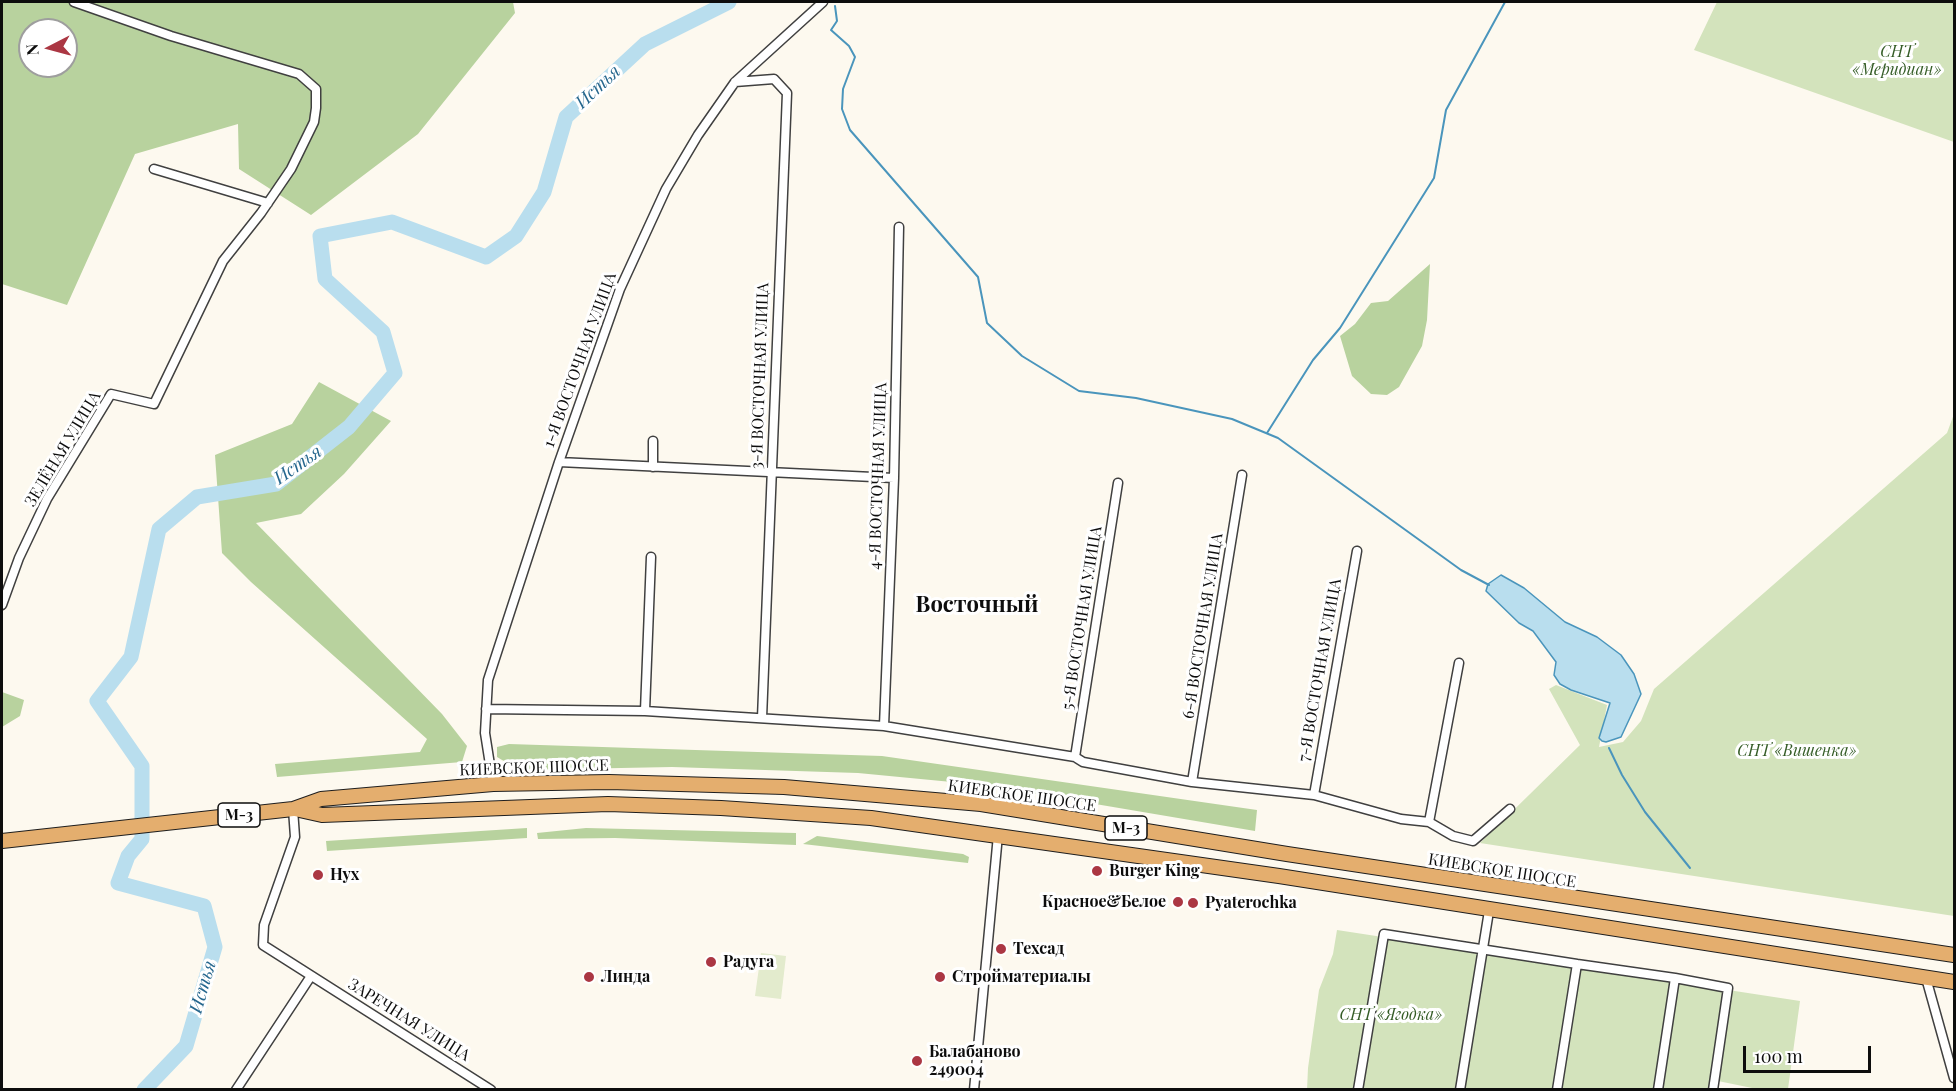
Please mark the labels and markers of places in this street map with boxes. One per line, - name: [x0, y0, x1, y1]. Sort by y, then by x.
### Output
- place label: Burger King: [1109, 861, 1200, 881]
- marker: Burger King: [1090, 864, 1104, 878]
- place label: Нух: [330, 865, 359, 885]
- marker: Нух: [311, 868, 325, 882]
- place label: Красное&Белое: [1042, 892, 1166, 912]
- place label: Pyaterochka: [1205, 893, 1297, 913]
- marker: Красное&Белое: [1171, 895, 1185, 909]
- marker: Pyaterochka: [1186, 896, 1200, 910]
- place label: Техсад: [1013, 939, 1064, 959]
- marker: Техсад: [994, 942, 1008, 956]
- place label: Радуга: [723, 952, 774, 972]
- marker: Радуга: [704, 955, 718, 969]
- place label: Линда: [601, 967, 650, 987]
- place label: Стройматериалы: [952, 967, 1091, 987]
- marker: Линда: [582, 970, 596, 984]
- marker: Стройматериалы: [933, 970, 947, 984]
- place label: Балабаново 249004: [929, 1042, 1021, 1080]
- marker: Балабаново 249004: [910, 1054, 924, 1068]

